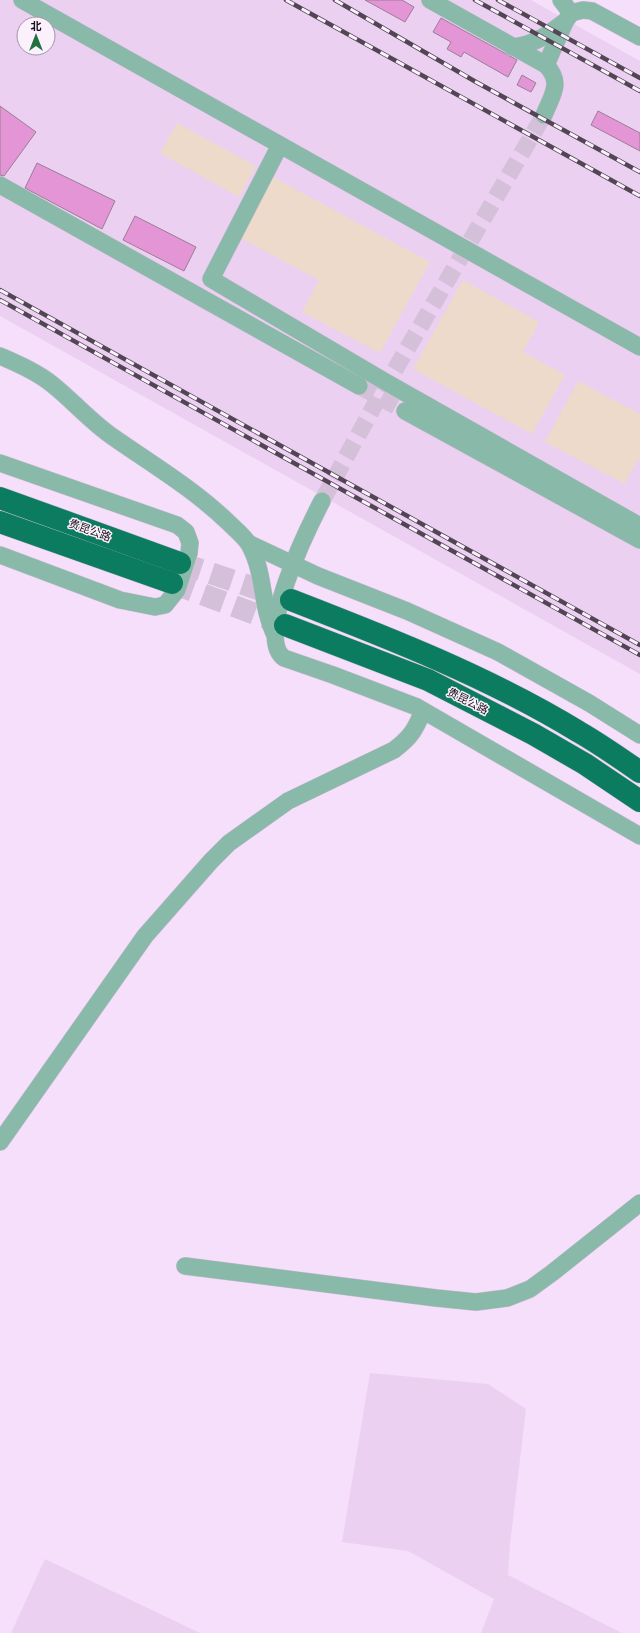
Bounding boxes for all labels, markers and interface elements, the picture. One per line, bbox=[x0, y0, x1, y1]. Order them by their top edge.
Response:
north arrow bbox=[16, 16, 56, 56]
text: 北 bbox=[31, 19, 42, 34]
street label: 贵昆公路 bbox=[67, 516, 113, 545]
street label: 贵昆公路 bbox=[445, 685, 491, 718]

